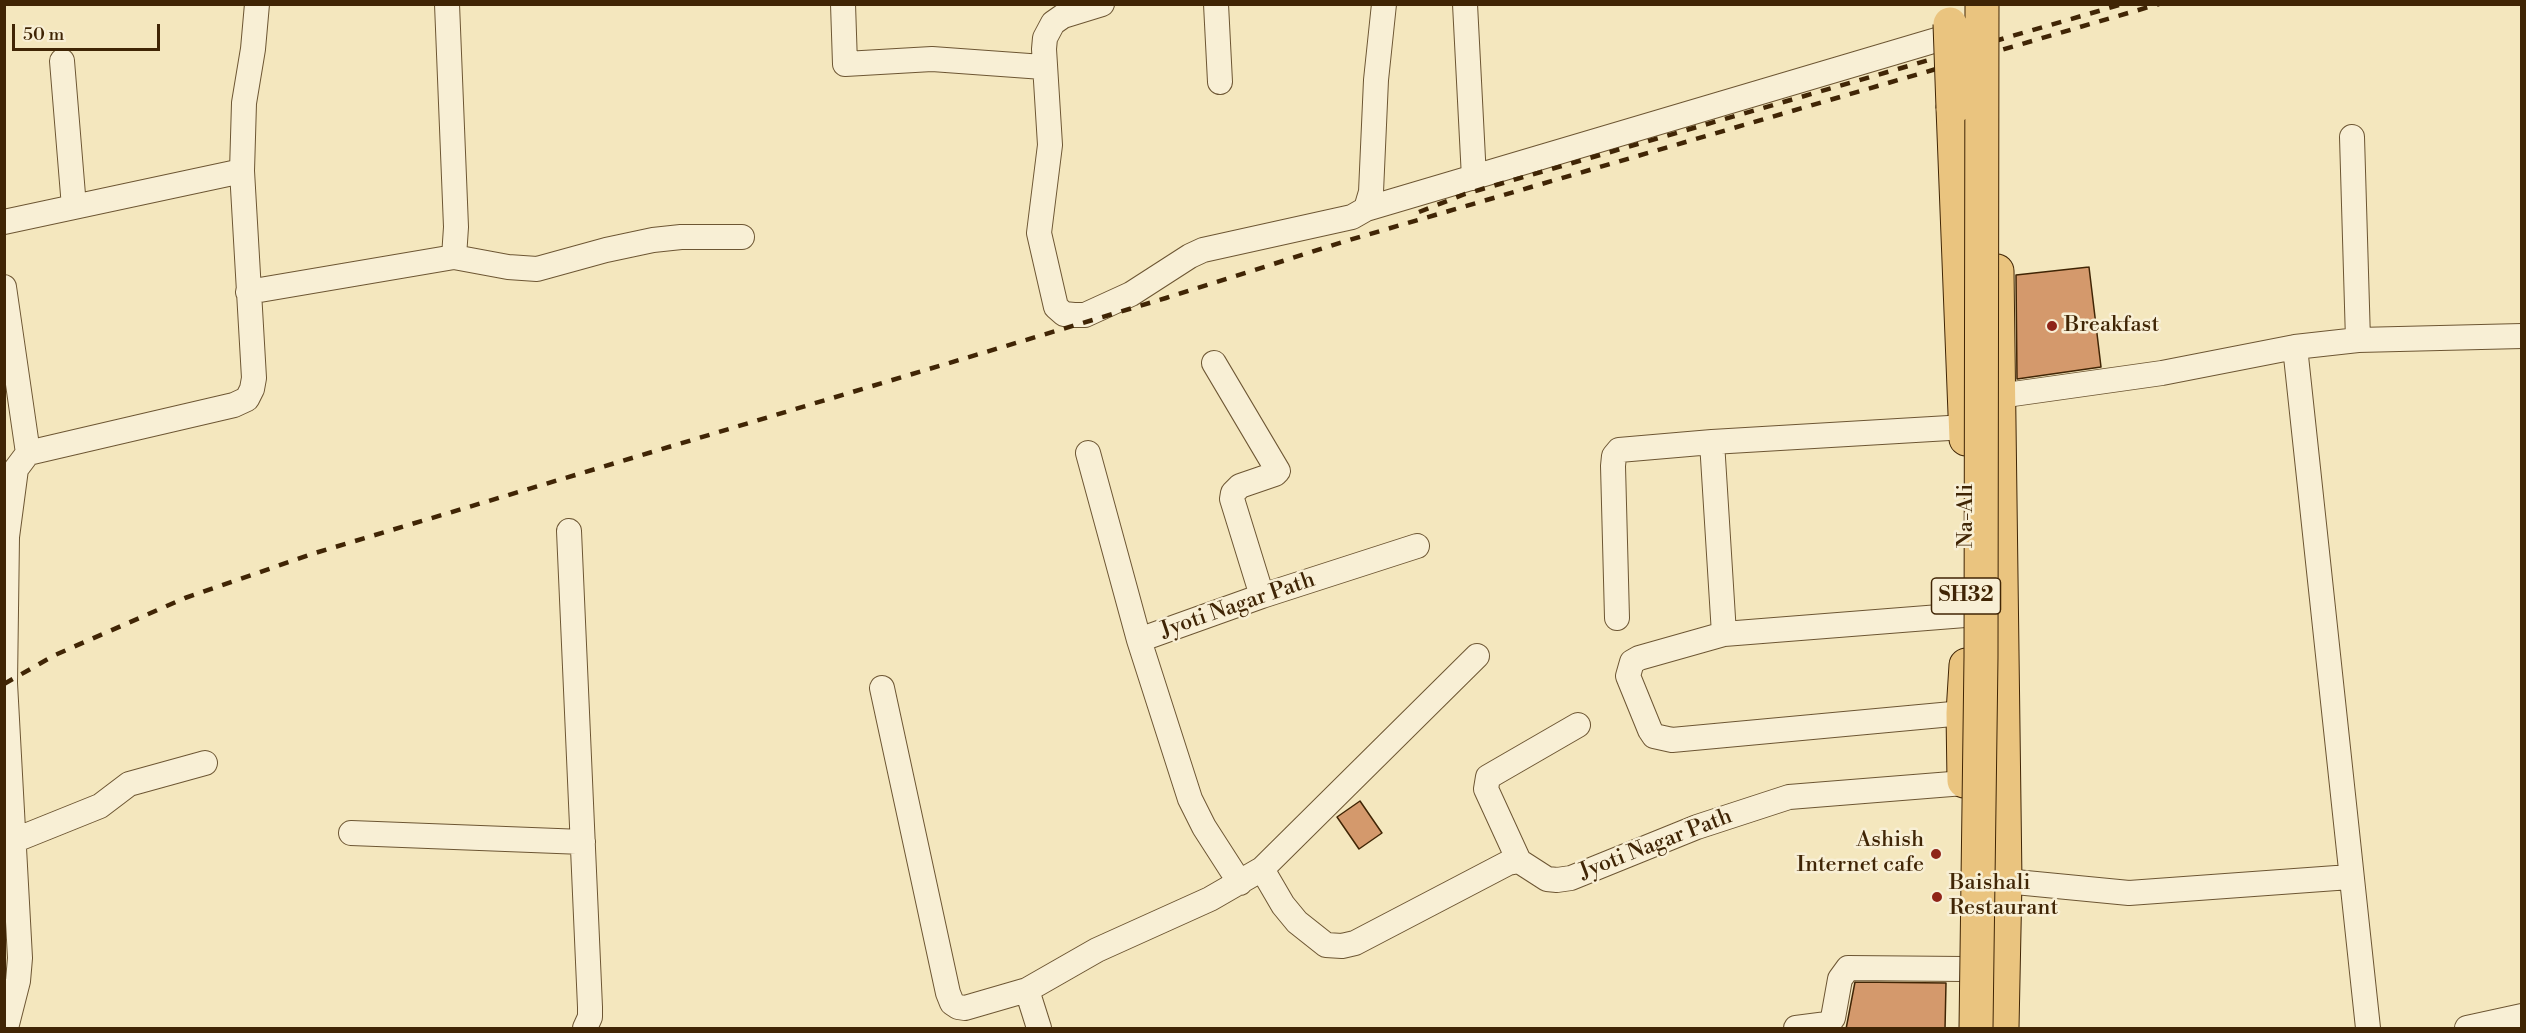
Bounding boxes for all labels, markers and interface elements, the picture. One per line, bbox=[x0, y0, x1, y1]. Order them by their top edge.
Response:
scale bar bbox=[15, 12, 164, 50]
text: 50 m bbox=[23, 23, 64, 46]
place label: Breakfast bbox=[2064, 313, 2159, 339]
marker: Breakfast bbox=[2045, 319, 2059, 333]
street label: Na-Ali bbox=[1954, 484, 1980, 548]
street label: Jyoti Nagar Path bbox=[1157, 567, 1319, 645]
road number: SH32 bbox=[1932, 578, 2000, 614]
street label: Jyoti Nagar Path bbox=[1576, 804, 1736, 886]
place label: Ashish Internet cafe bbox=[1797, 828, 1924, 879]
marker: Ashish Internet cafe bbox=[1929, 847, 1943, 861]
place label: Baishali Restaurant bbox=[1949, 871, 2058, 922]
marker: Baishali Restaurant bbox=[1930, 890, 1944, 904]

